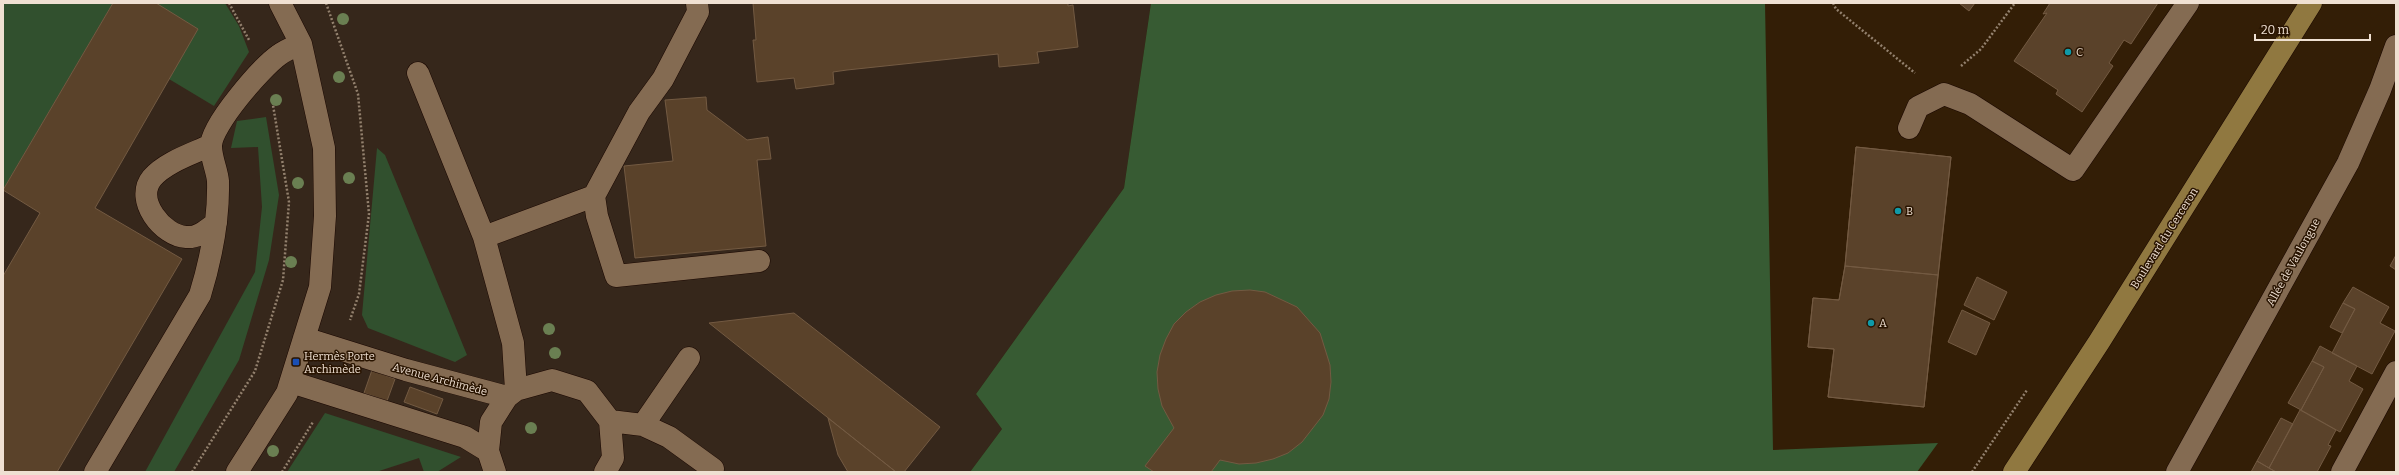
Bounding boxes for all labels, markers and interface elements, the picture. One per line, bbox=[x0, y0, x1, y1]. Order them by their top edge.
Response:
scale bar bbox=[2255, 16, 2370, 42]
text: 20 m bbox=[2261, 23, 2290, 37]
place label: C bbox=[2076, 46, 2083, 59]
marker: C bbox=[2063, 47, 2073, 57]
street label: Boulevard du Cerceron bbox=[2128, 185, 2201, 291]
place label: B bbox=[1906, 205, 1913, 218]
marker: B bbox=[1893, 206, 1903, 216]
street label: Allée de Vaulongue bbox=[2264, 216, 2323, 308]
place label: A bbox=[1879, 317, 1887, 330]
marker: A bbox=[1866, 318, 1876, 328]
place label: Hermès Porte Archimède bbox=[304, 350, 375, 376]
marker: Hermès Porte Archimède bbox=[291, 357, 301, 367]
street label: Avenue Archimède bbox=[391, 361, 489, 398]

